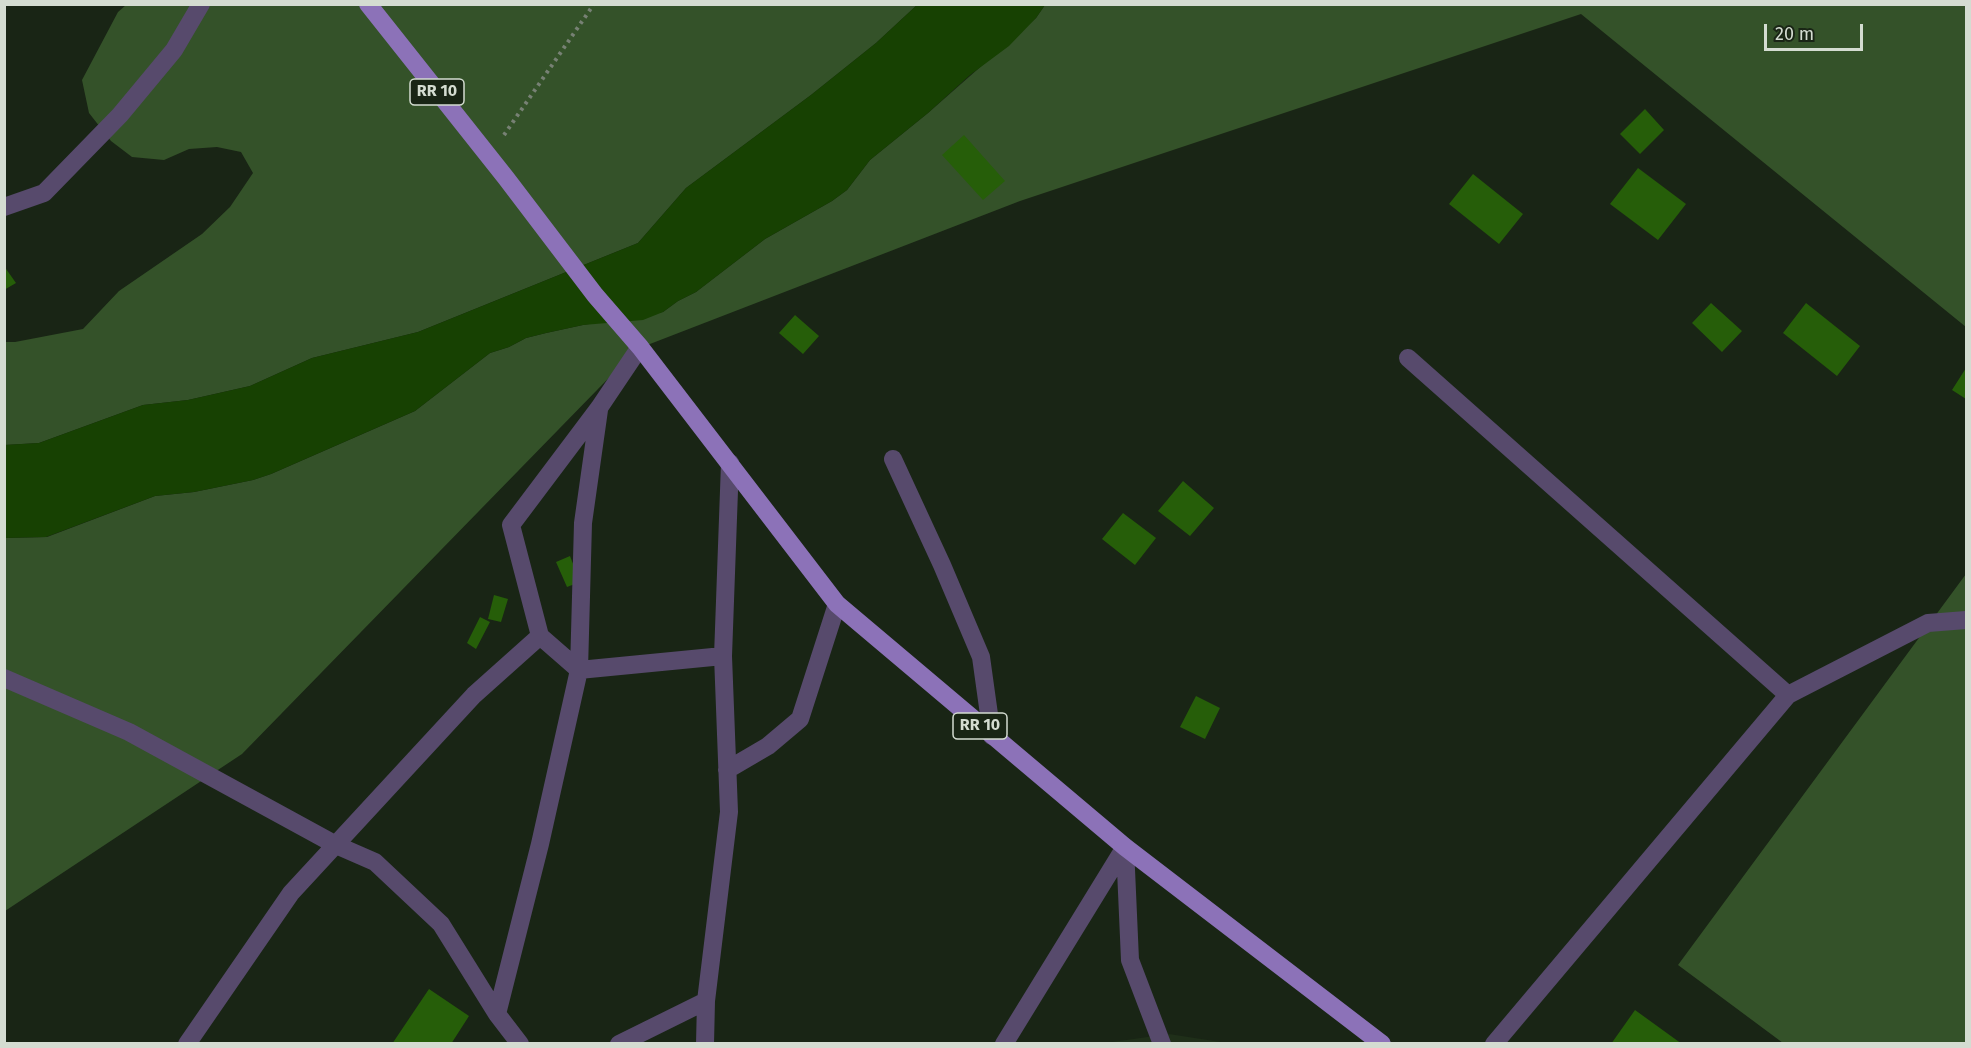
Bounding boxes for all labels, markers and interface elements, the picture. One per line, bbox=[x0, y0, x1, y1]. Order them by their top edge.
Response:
scale bar bbox=[1767, 12, 1866, 50]
text: 20 m bbox=[1775, 23, 1814, 45]
road number: RR 10 bbox=[410, 79, 464, 105]
road number: RR 10 bbox=[953, 713, 1007, 739]

